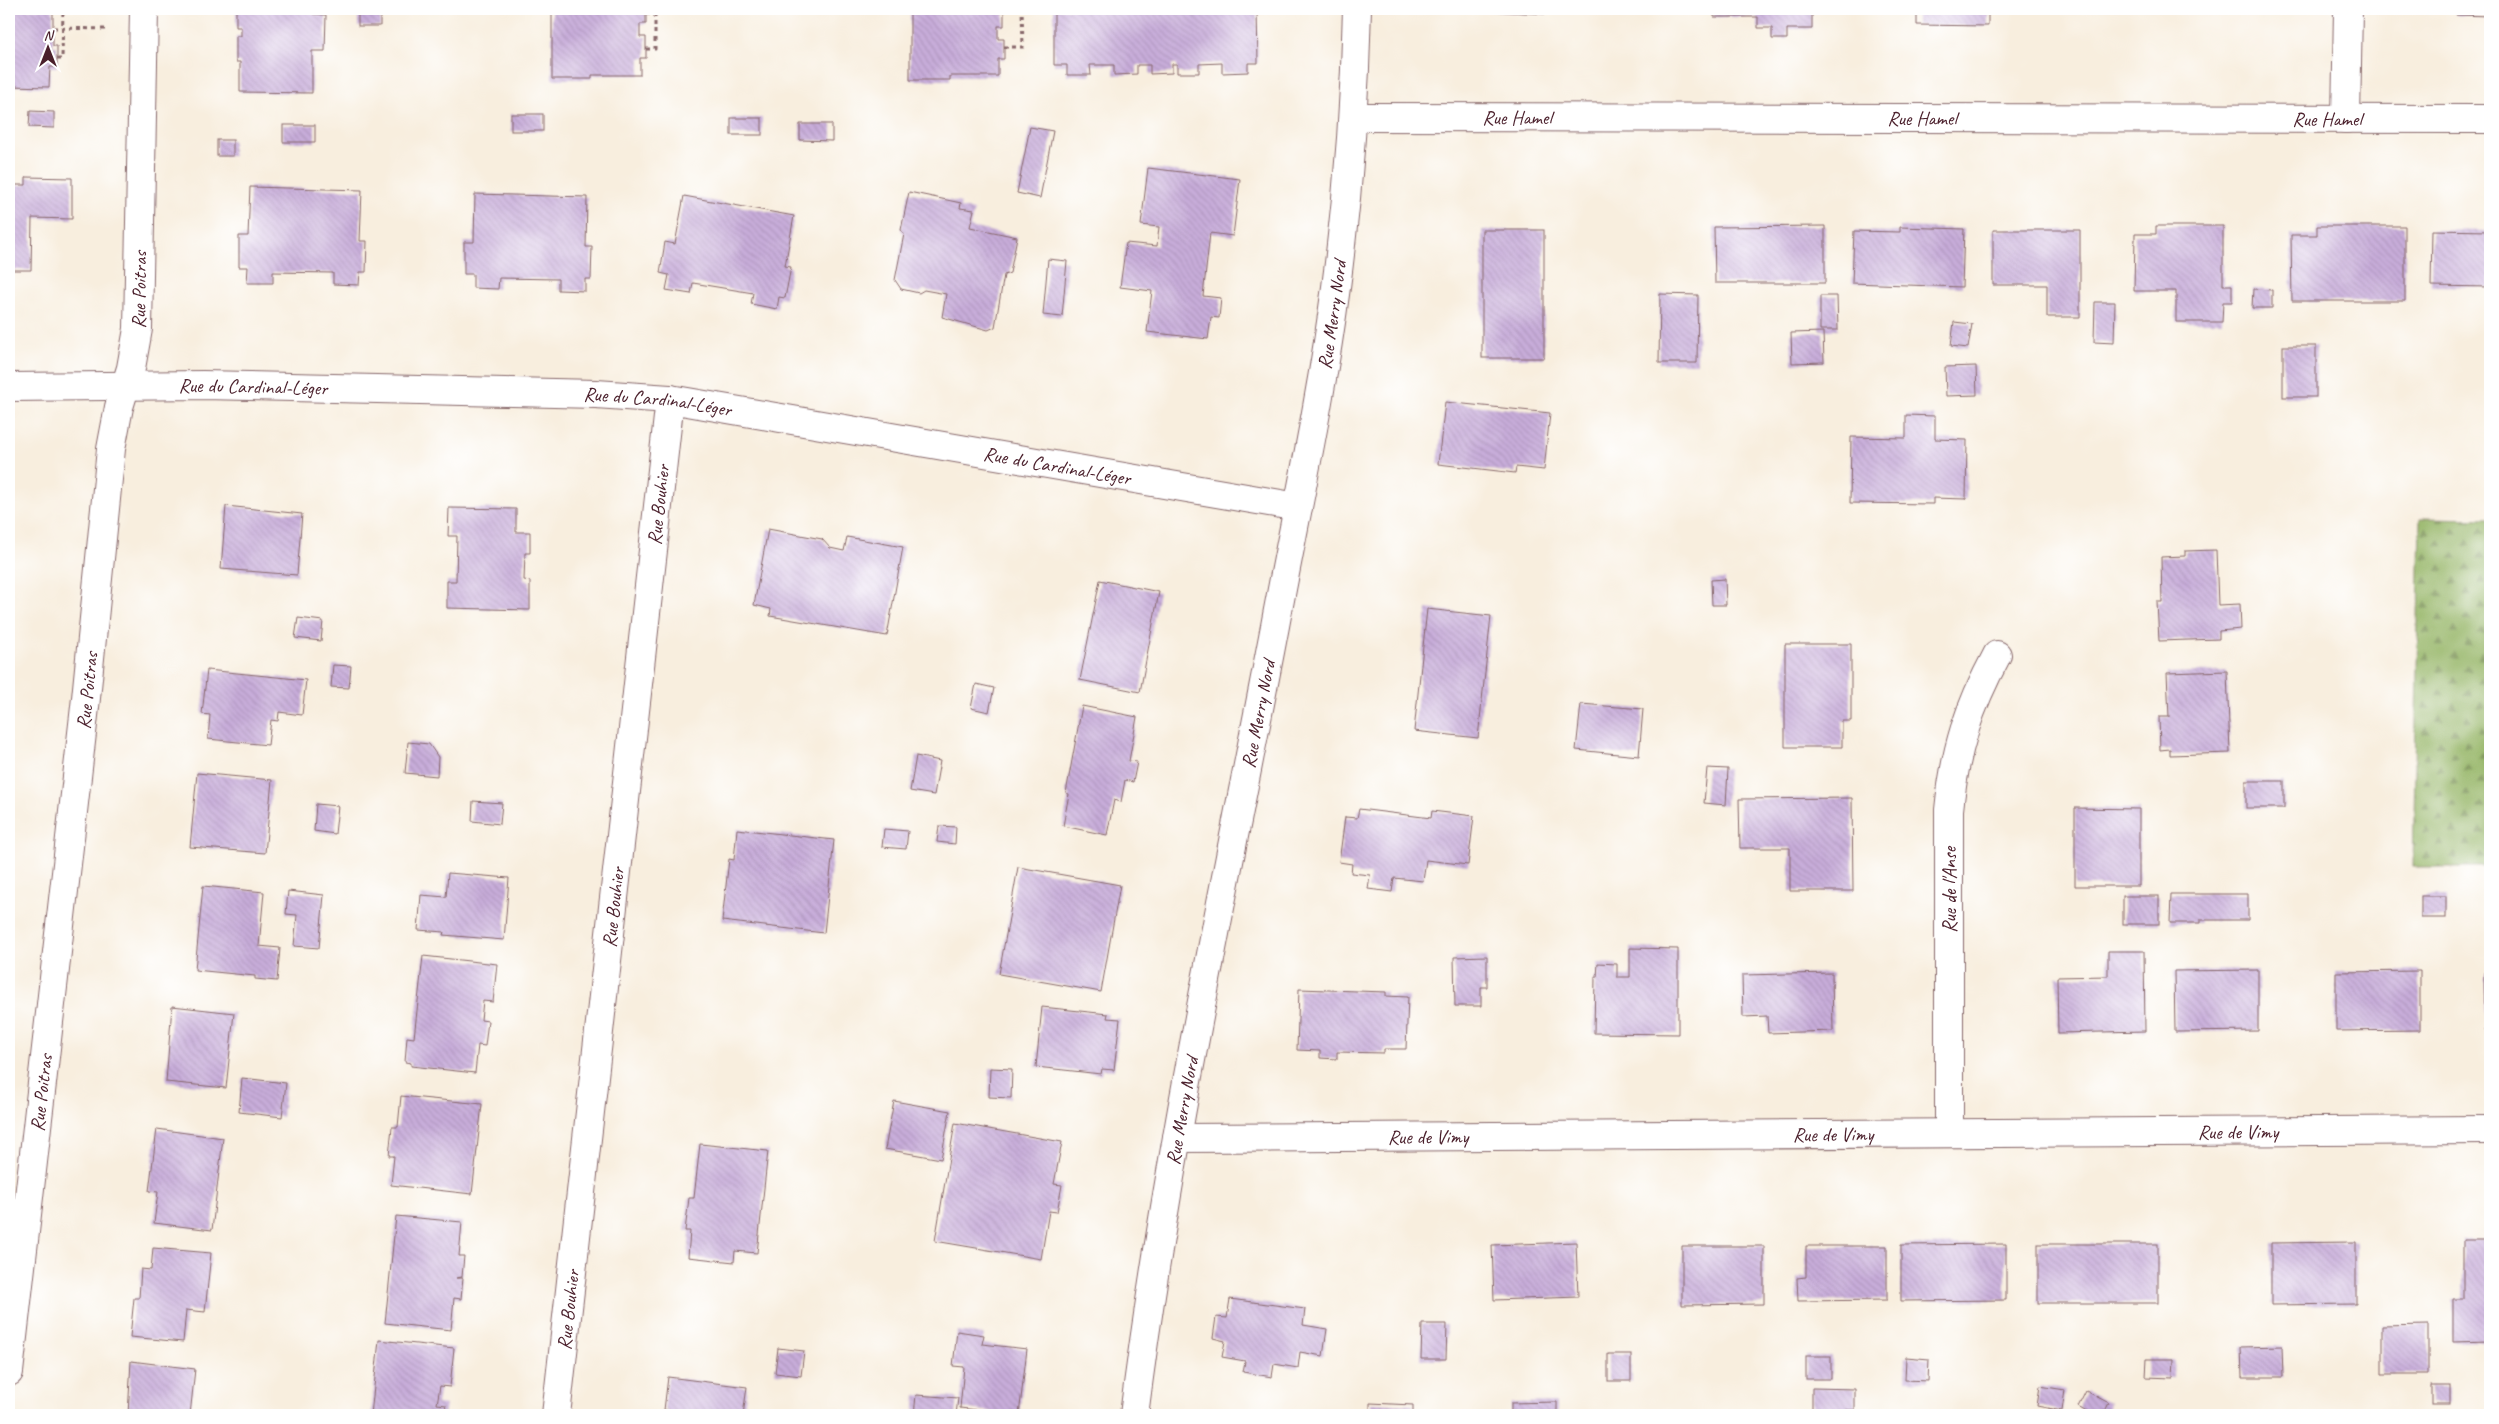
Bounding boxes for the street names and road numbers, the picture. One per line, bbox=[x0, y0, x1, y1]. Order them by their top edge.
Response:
street label: Rue Hamel bbox=[1482, 105, 1555, 130]
street label: Rue Hamel bbox=[1887, 105, 1960, 131]
street label: Rue Hamel bbox=[2292, 106, 2365, 131]
street label: Rue Poitras bbox=[126, 249, 152, 329]
street label: Rue Merry Nord bbox=[1311, 256, 1352, 371]
street label: Rue du Cardinal-Léger bbox=[178, 372, 330, 400]
street label: Rue du Cardinal-Léger bbox=[583, 381, 735, 422]
street label: Rue du Cardinal-Léger bbox=[981, 441, 1134, 491]
street label: Rue Bouhier bbox=[641, 462, 675, 546]
street label: Rue Poitras bbox=[70, 648, 103, 730]
street label: Rue Merry Nord bbox=[1235, 655, 1281, 770]
street label: Rue de l'Anse bbox=[1937, 846, 1962, 933]
street label: Rue Bouhier bbox=[596, 864, 630, 949]
street label: Rue Poitras bbox=[24, 1051, 58, 1133]
street label: Rue Merry Nord bbox=[1160, 1052, 1204, 1167]
street label: Rue de Vimy bbox=[2198, 1119, 2281, 1144]
street label: Rue de Vimy bbox=[1793, 1121, 1876, 1147]
street label: Rue de Vimy bbox=[1388, 1124, 1471, 1149]
street label: Rue Bouhier bbox=[551, 1267, 585, 1351]

